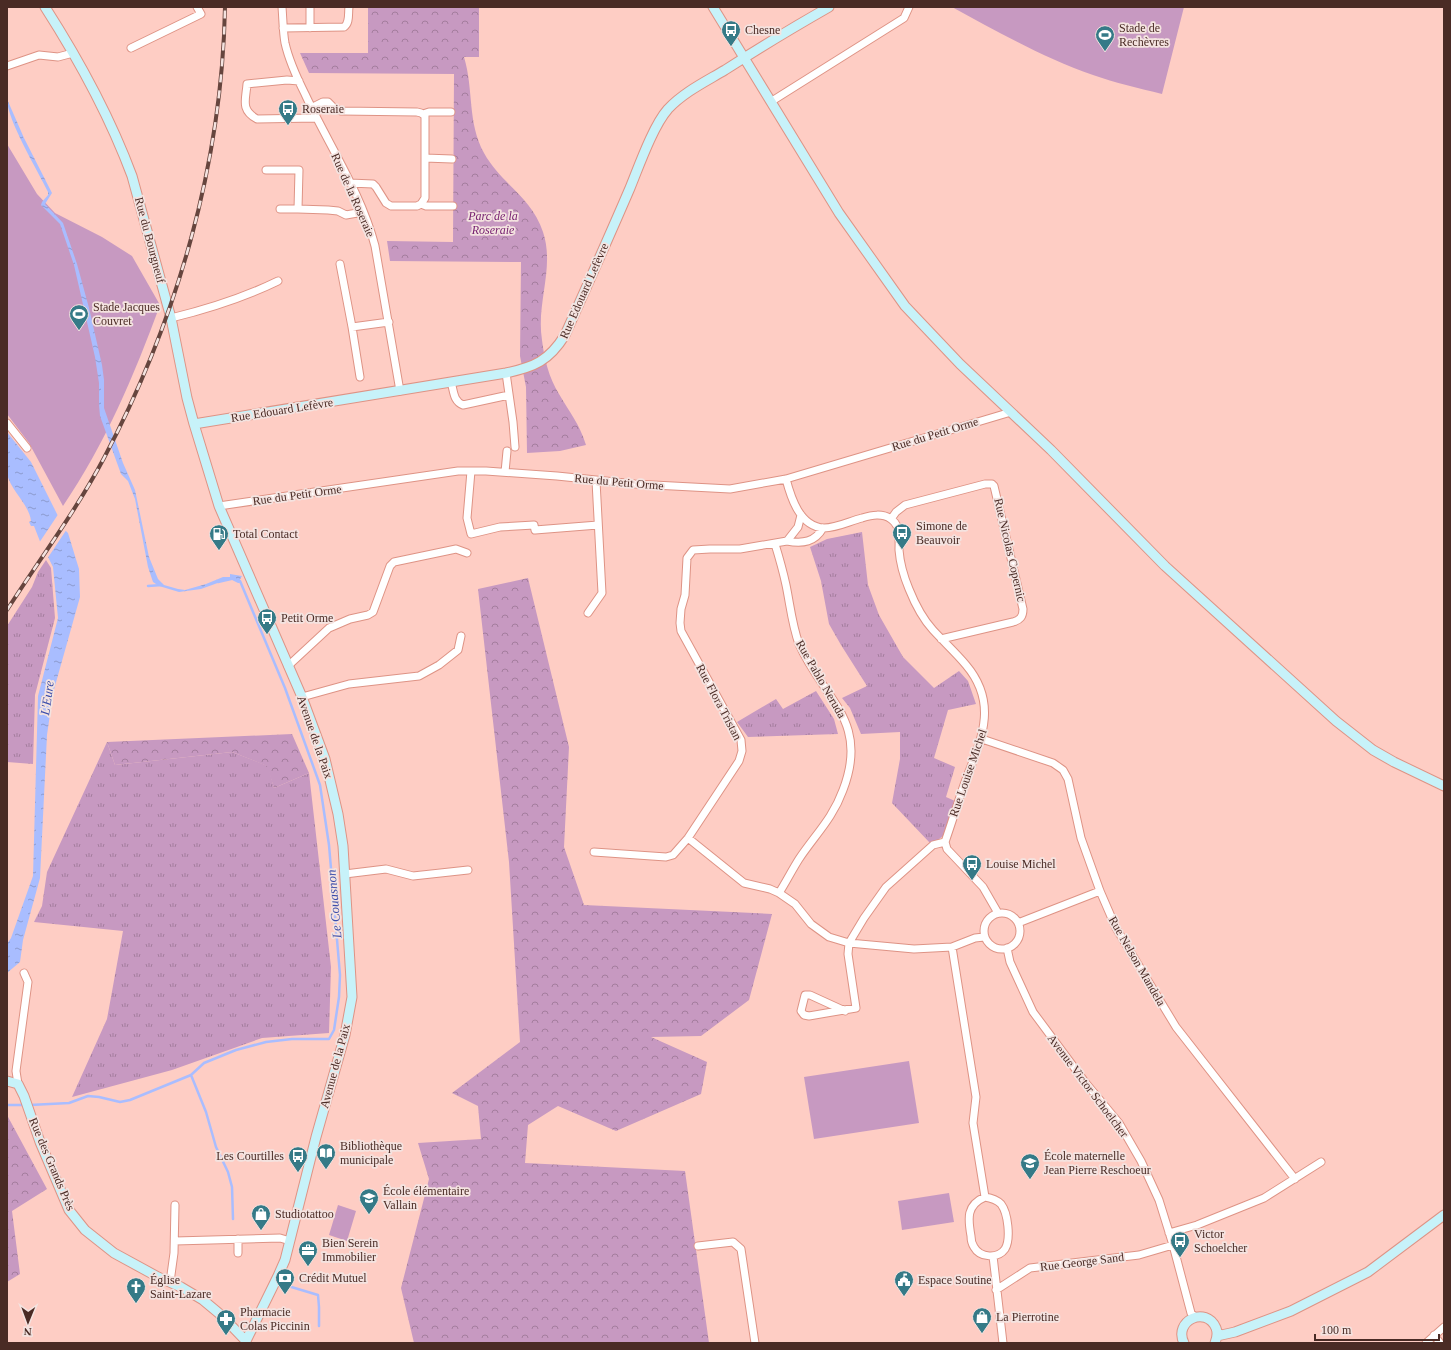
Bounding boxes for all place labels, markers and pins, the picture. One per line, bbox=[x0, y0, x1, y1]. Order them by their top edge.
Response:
bus stop icon: Chesne bbox=[720, 19, 742, 47]
place label: Stade de Rechèvres bbox=[1119, 21, 1169, 49]
place label: Chesne bbox=[745, 23, 780, 37]
sports icon: Stade de Rechèvres bbox=[1094, 24, 1116, 52]
bus stop icon: Roseraie bbox=[277, 98, 299, 126]
place label: Roseraie bbox=[302, 102, 344, 116]
place label: Stade Jacques Couvret bbox=[93, 300, 160, 328]
sports icon: Stade Jacques Couvret bbox=[68, 303, 90, 331]
place label: Simone de Beauvoir bbox=[916, 519, 967, 547]
bus stop icon: Simone de Beauvoir bbox=[891, 522, 913, 550]
fuel station icon: Total Contact bbox=[208, 523, 230, 551]
place label: Total Contact bbox=[233, 527, 298, 541]
bus stop icon: Petit Orme bbox=[256, 607, 278, 635]
place label: Petit Orme bbox=[281, 611, 333, 625]
bus stop icon: Louise Michel bbox=[961, 853, 983, 881]
place label: Louise Michel bbox=[986, 857, 1056, 871]
place label: Bibliothèque municipale bbox=[340, 1139, 402, 1167]
library icon: Bibliothèque municipale bbox=[315, 1142, 337, 1170]
bus stop icon: Les Courtilles bbox=[287, 1145, 309, 1173]
place label: Les Courtilles bbox=[216, 1149, 284, 1163]
place label: École maternelle Jean Pierre Reschoeur bbox=[1044, 1149, 1151, 1177]
school or university icon: École maternelle Jean Pierre Reschoeur bbox=[1019, 1152, 1041, 1180]
place label: École élémentaire Vallain bbox=[383, 1184, 469, 1212]
school or university icon: École élémentaire Vallain bbox=[358, 1187, 380, 1215]
shop icon: Studiotattoo bbox=[250, 1203, 272, 1231]
place label: Studiotattoo bbox=[275, 1207, 334, 1221]
place label: Victor Schoelcher bbox=[1194, 1227, 1247, 1255]
bus stop icon: Victor Schoelcher bbox=[1169, 1230, 1191, 1258]
place label: Bien Serein Immobilier bbox=[322, 1236, 378, 1264]
office icon: Bien Serein Immobilier bbox=[297, 1239, 319, 1267]
bank icon: Crédit Mutuel bbox=[274, 1267, 296, 1295]
public building icon: Espace Soutine bbox=[893, 1269, 915, 1297]
place label: Crédit Mutuel bbox=[299, 1271, 367, 1285]
place label: Église Saint-Lazare bbox=[150, 1273, 211, 1301]
place label: Espace Soutine bbox=[918, 1273, 992, 1287]
church icon: Église Saint-Lazare bbox=[125, 1276, 147, 1304]
place label: Pharmacie Colas Piccinin bbox=[240, 1305, 310, 1333]
shop icon: La Pierrotine bbox=[971, 1306, 993, 1334]
pharmacy icon: Pharmacie Colas Piccinin bbox=[215, 1308, 237, 1336]
place label: La Pierrotine bbox=[996, 1310, 1059, 1324]

